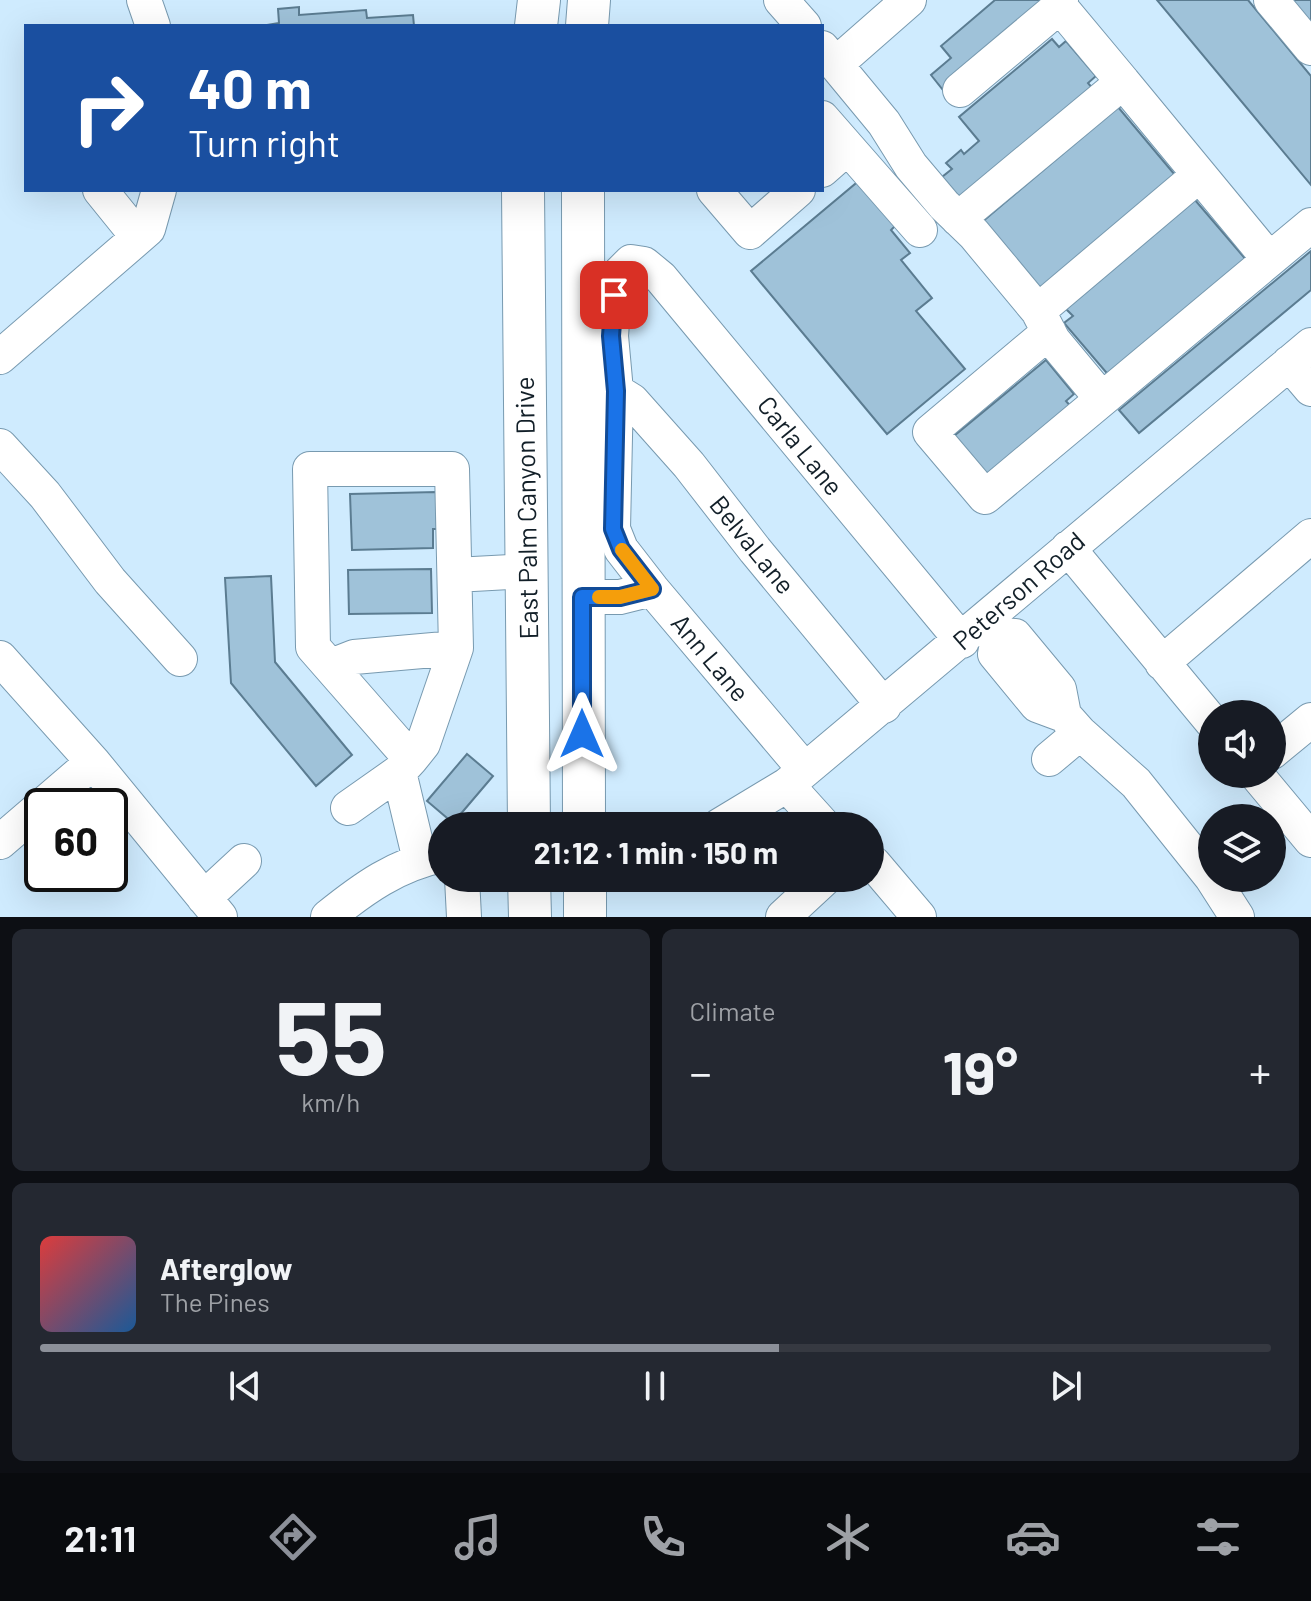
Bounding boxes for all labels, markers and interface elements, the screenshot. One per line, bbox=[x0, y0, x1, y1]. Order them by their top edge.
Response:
text: 40 m bbox=[188, 53, 312, 120]
icon: right bbox=[56, 56, 160, 160]
text: Turn right bbox=[188, 121, 340, 164]
pin bbox=[580, 261, 648, 329]
icon: arrive bbox=[592, 273, 636, 317]
street label: East Palm Canyon Drive bbox=[508, 376, 543, 640]
street label: Carla Lane bbox=[752, 389, 851, 501]
street label: BelvaLane bbox=[704, 489, 802, 599]
street label: Peterson Road bbox=[946, 524, 1090, 655]
street label: Ann Lane bbox=[666, 607, 757, 707]
position arrow bbox=[540, 692, 624, 776]
map controls bbox=[1198, 700, 1286, 892]
button: sound bbox=[1198, 700, 1286, 788]
speed limit sign: 60 bbox=[24, 788, 128, 892]
button: layers bbox=[1198, 804, 1286, 892]
text: 21:12 · 1 min · 150 m bbox=[534, 834, 778, 870]
text: 55 bbox=[275, 971, 387, 1096]
text: Climate bbox=[690, 995, 776, 1026]
text: 19° bbox=[942, 1035, 1018, 1107]
text: − bbox=[690, 1045, 712, 1098]
text: + bbox=[1249, 1045, 1271, 1098]
text: km/h bbox=[301, 1086, 360, 1117]
text: Afterglow bbox=[160, 1250, 293, 1286]
text: The Pines bbox=[160, 1286, 270, 1317]
icon: previous bbox=[223, 1364, 267, 1408]
icon: pause bbox=[633, 1364, 677, 1408]
icon: next bbox=[1044, 1364, 1088, 1408]
icon: directions bbox=[265, 1509, 321, 1565]
icon: music bbox=[450, 1509, 506, 1565]
icon: phone bbox=[635, 1509, 691, 1565]
icon: climate bbox=[820, 1509, 876, 1565]
icon: car bbox=[1005, 1509, 1061, 1565]
icon: filters bbox=[1190, 1509, 1246, 1565]
text: 21:11 bbox=[65, 1516, 136, 1559]

